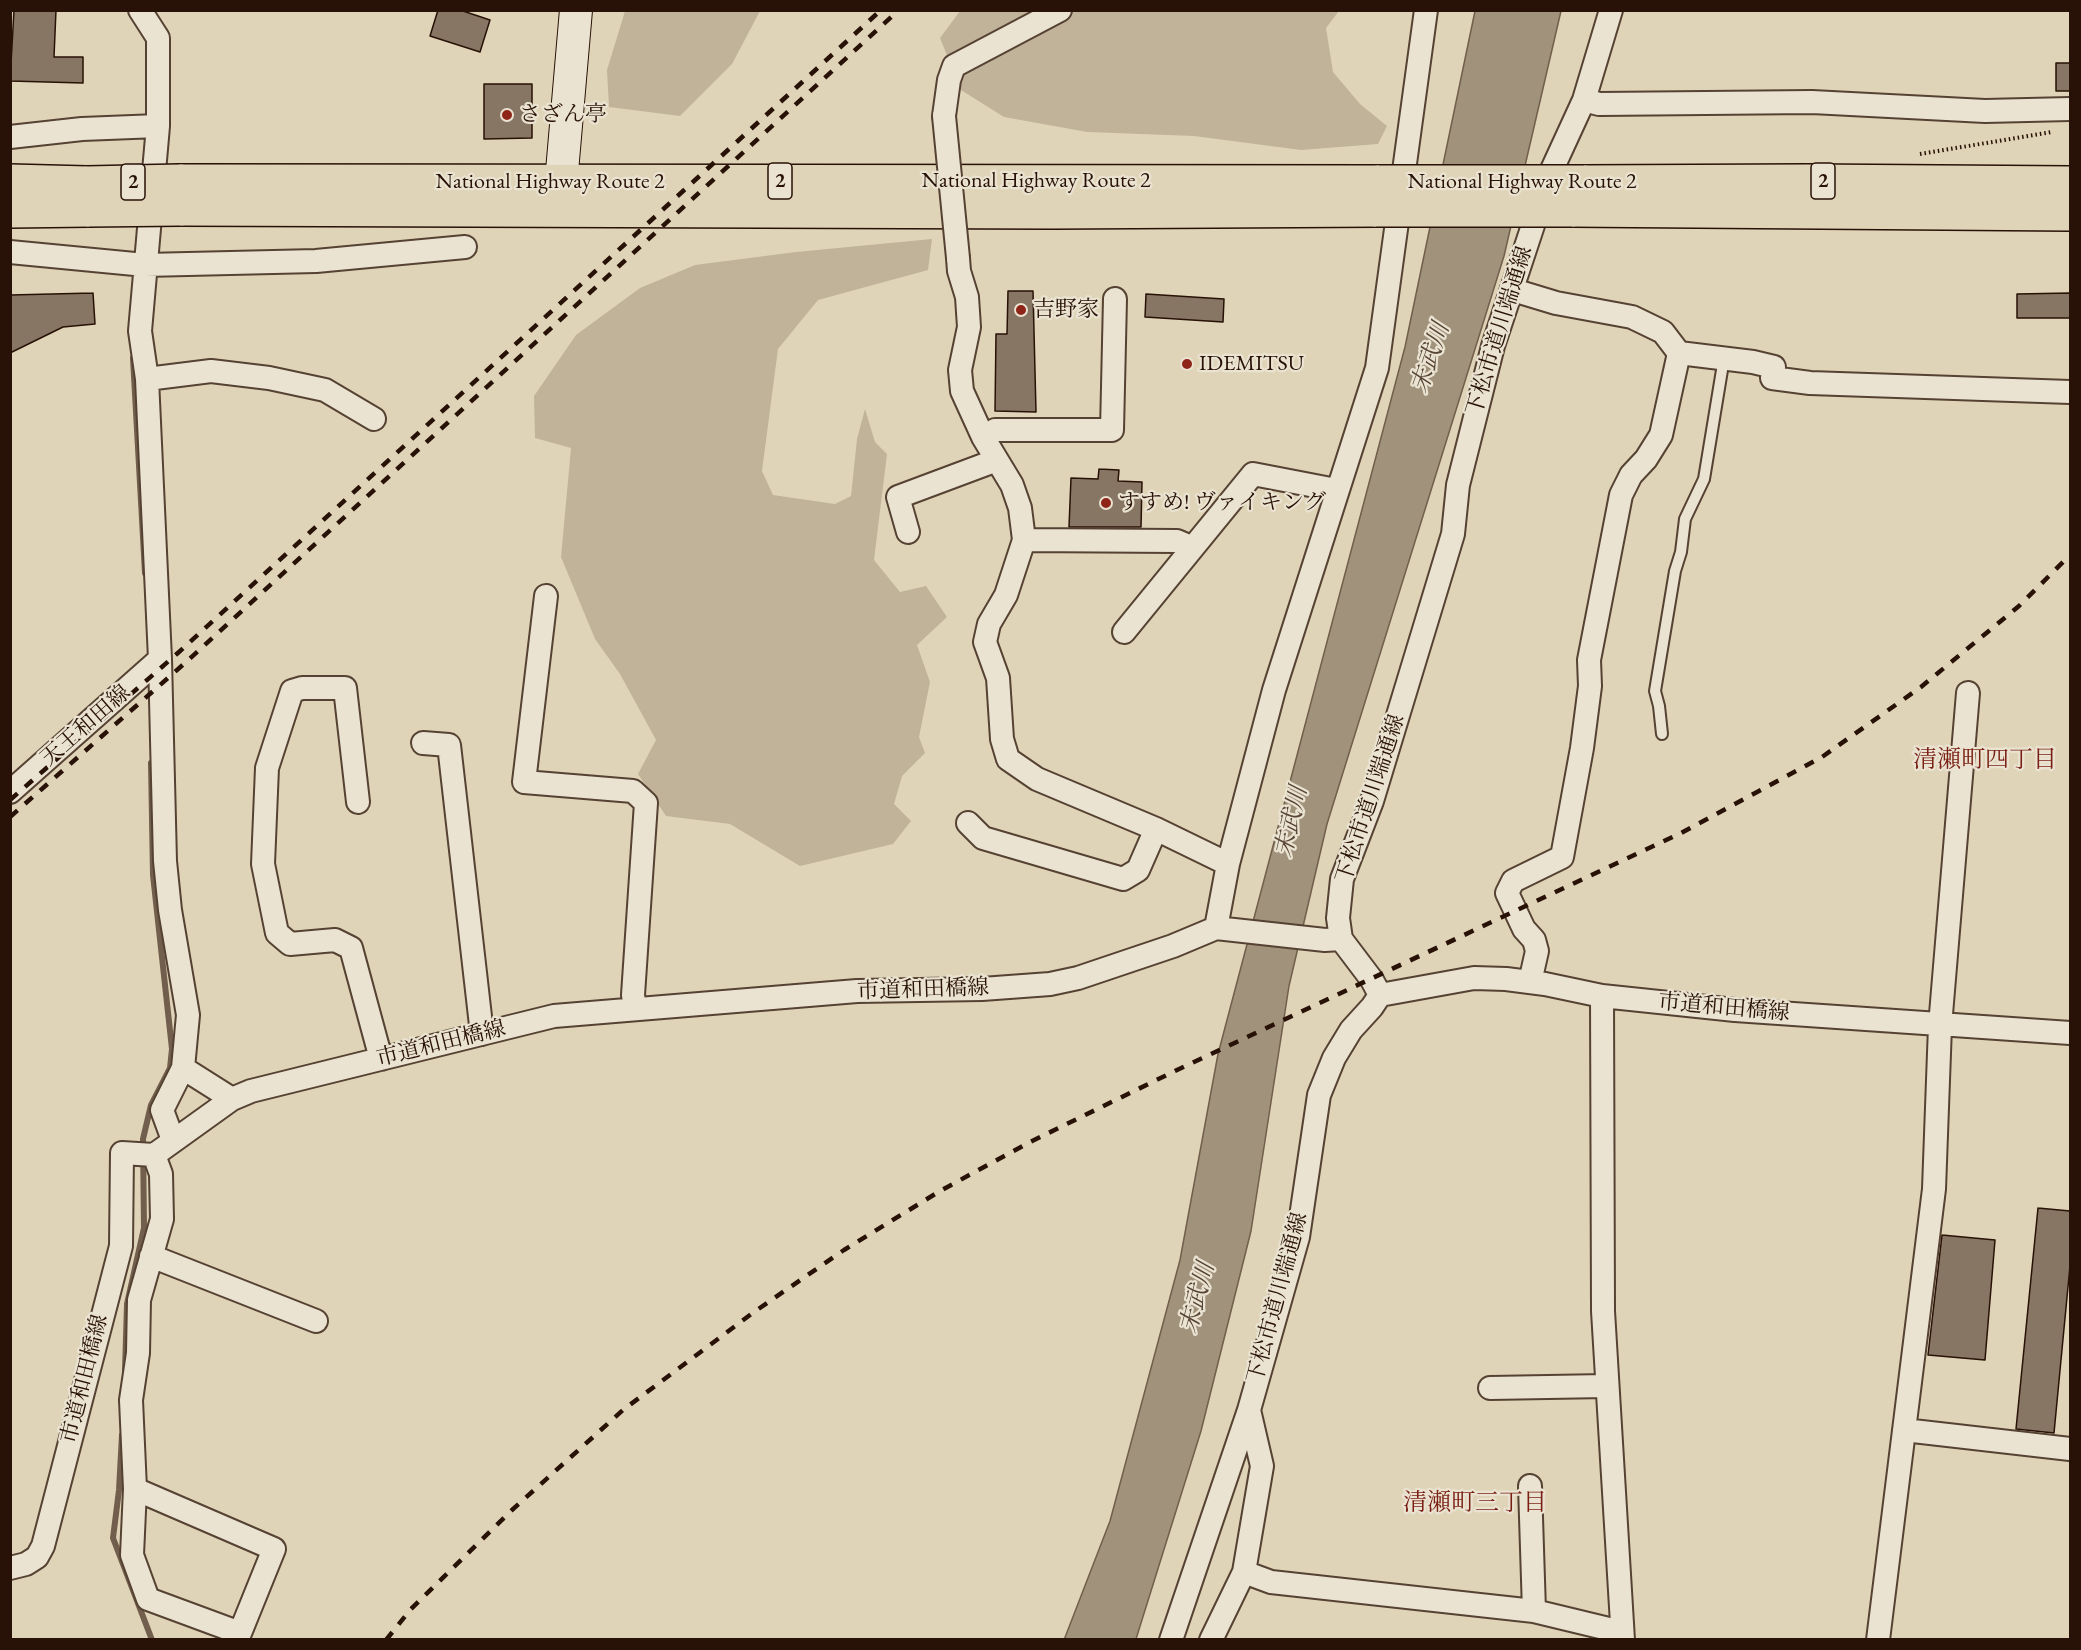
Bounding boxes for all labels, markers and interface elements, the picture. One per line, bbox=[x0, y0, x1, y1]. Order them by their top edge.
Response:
place label: さざん亭 bbox=[519, 102, 607, 128]
marker: さざん亭 bbox=[500, 108, 514, 122]
road number: 2 bbox=[768, 163, 792, 199]
road number: 2 bbox=[1811, 163, 1835, 199]
road number: 2 bbox=[121, 164, 145, 200]
street label: National Highway Route 2 bbox=[922, 168, 1150, 194]
street label: National Highway Route 2 bbox=[436, 169, 664, 195]
street label: National Highway Route 2 bbox=[1408, 169, 1636, 195]
street label: 下松市道川端通線 bbox=[1462, 243, 1538, 419]
place label: 吉野家 bbox=[1033, 297, 1099, 323]
marker: 吉野家 bbox=[1014, 303, 1028, 317]
water label: 末武川 bbox=[1406, 319, 1456, 397]
place label: IDEMITSU bbox=[1199, 351, 1304, 377]
marker: IDEMITSU bbox=[1180, 357, 1194, 371]
place label: すすめ! ヴァイキング bbox=[1118, 490, 1326, 516]
marker: すすめ! ヴァイキング bbox=[1099, 496, 1113, 510]
street label: 天王和田線 bbox=[36, 680, 136, 772]
street label: 下松市道川端通線 bbox=[1331, 711, 1411, 887]
district label: 清瀬町四丁目 bbox=[1913, 746, 2057, 774]
water label: 末武川 bbox=[1270, 784, 1314, 860]
street label: 市道和田橋線 bbox=[857, 975, 989, 1005]
street label: 市道和田橋線 bbox=[1657, 989, 1791, 1027]
street label: 市道和田橋線 bbox=[374, 1015, 508, 1073]
street label: 下松市道川端通線 bbox=[1242, 1210, 1314, 1386]
water label: 末武川 bbox=[1175, 1259, 1221, 1337]
street label: 市道和田橋線 bbox=[56, 1312, 114, 1446]
district label: 清瀬町三丁目 bbox=[1403, 1489, 1547, 1517]

